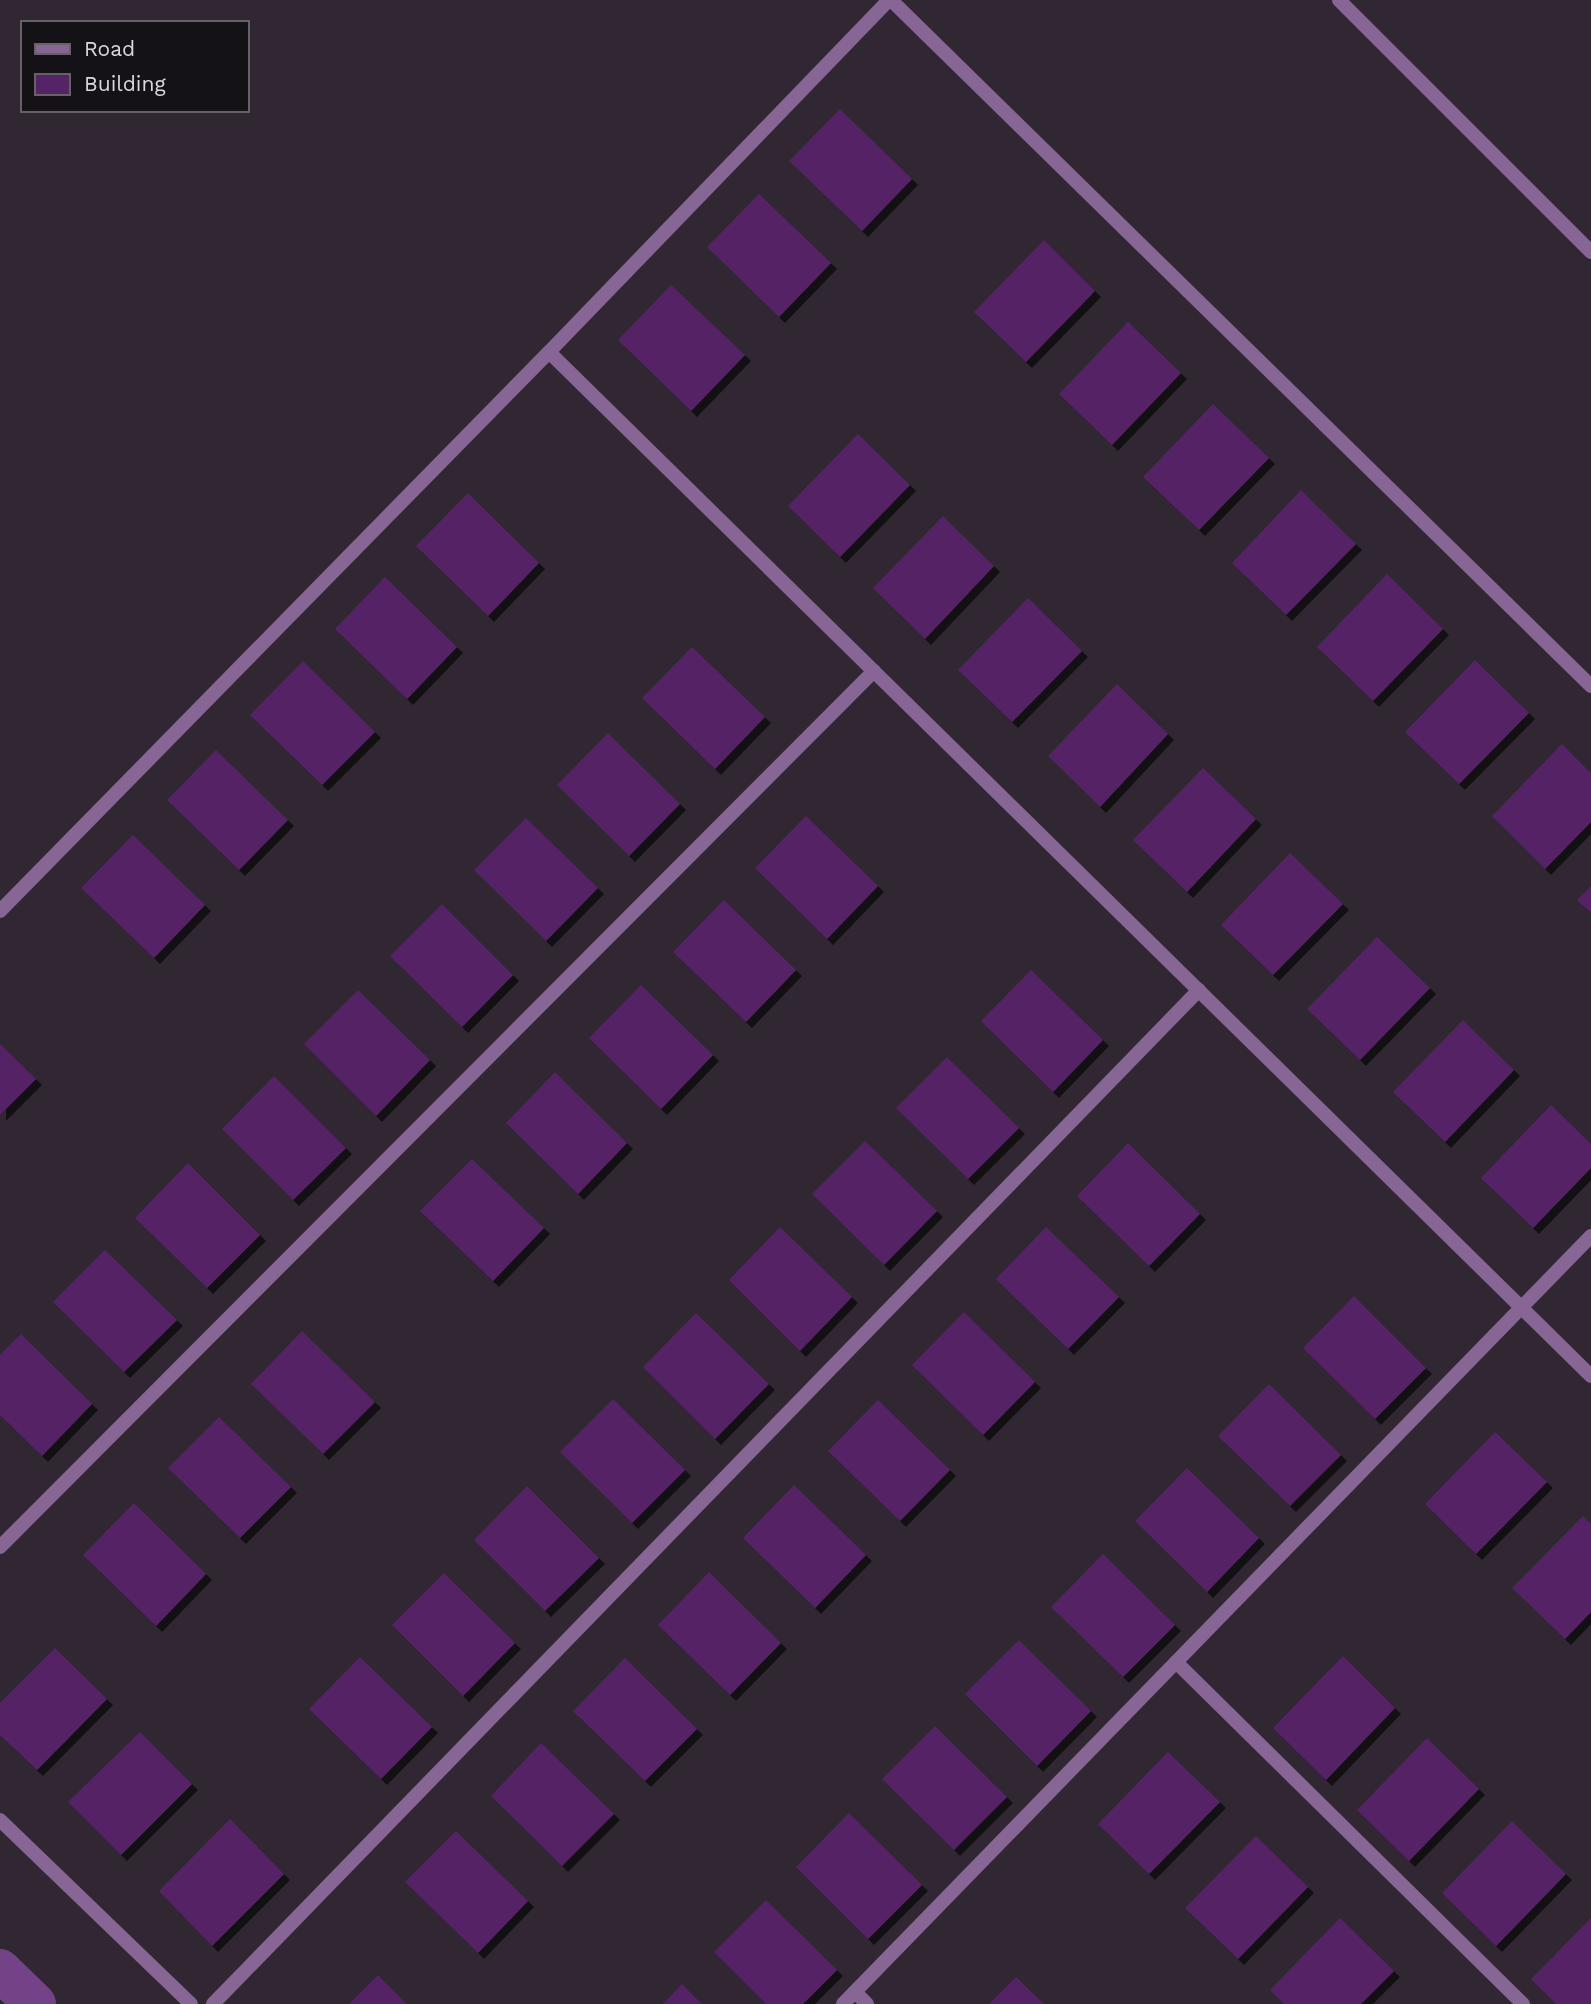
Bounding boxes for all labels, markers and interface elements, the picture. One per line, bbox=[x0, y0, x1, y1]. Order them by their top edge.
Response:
legend bbox=[21, 21, 248, 112]
text: Road bbox=[84, 36, 135, 61]
text: Building bbox=[84, 71, 166, 96]

